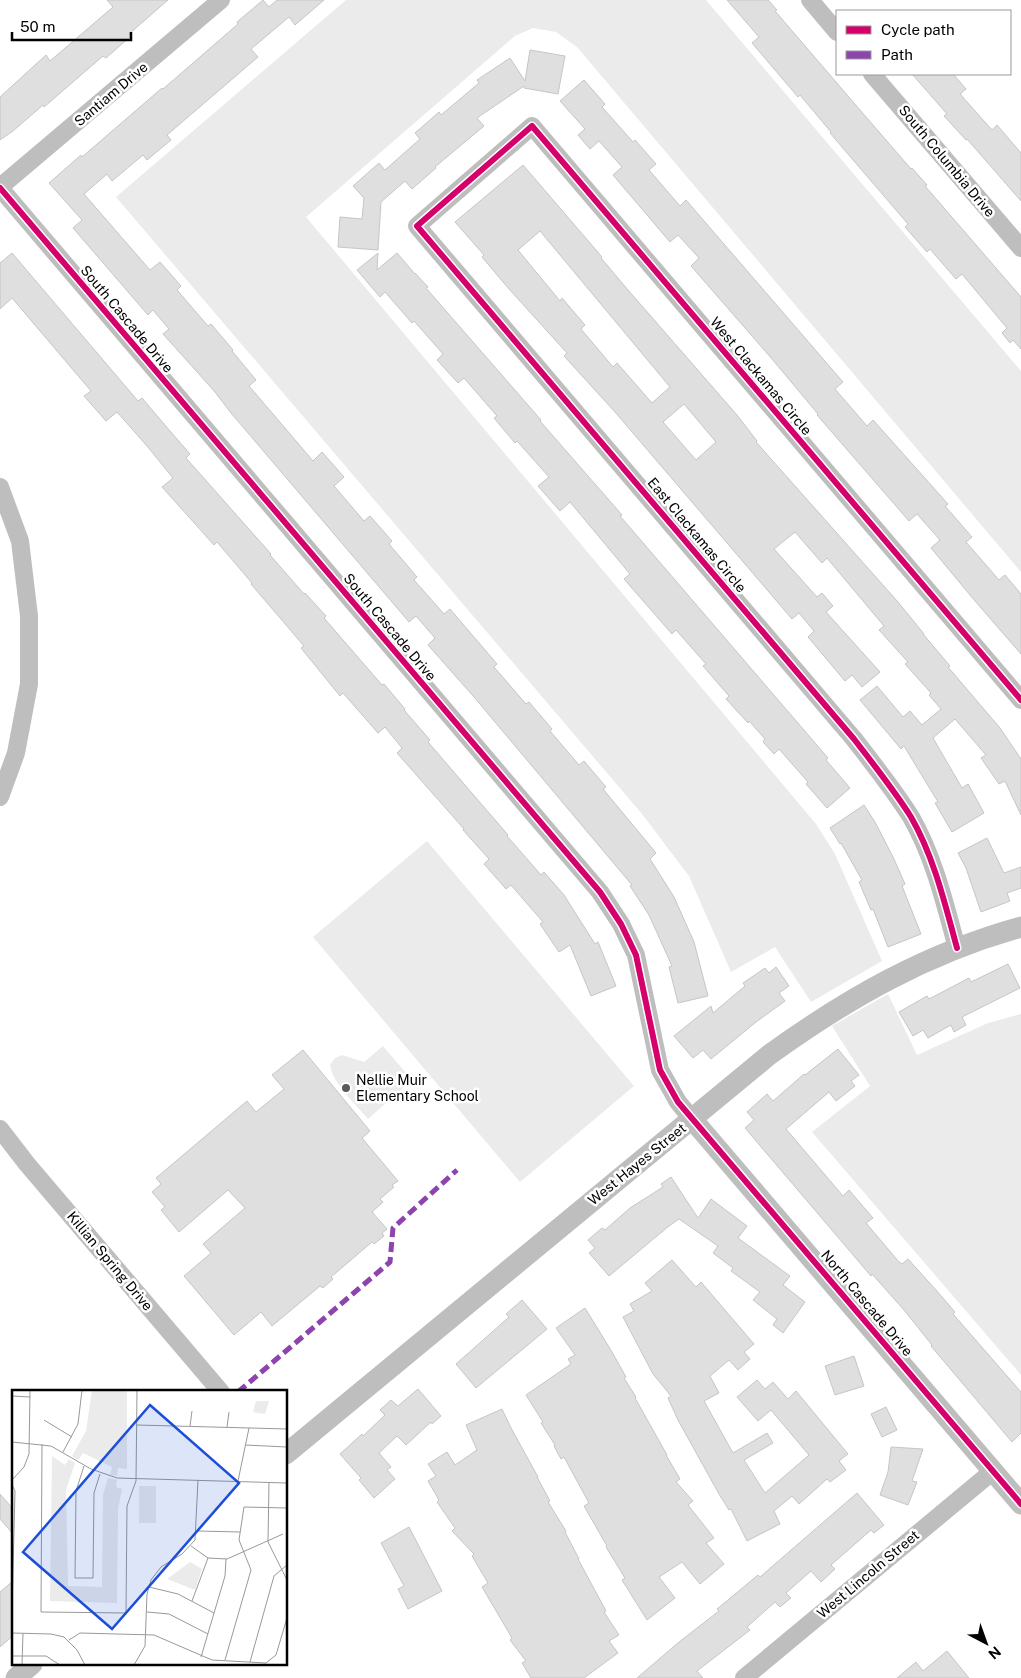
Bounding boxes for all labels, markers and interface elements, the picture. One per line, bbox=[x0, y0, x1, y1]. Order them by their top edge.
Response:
scale bar bbox=[12, 10, 131, 42]
legend bbox=[836, 10, 1011, 75]
text: 50 m bbox=[20, 18, 55, 35]
text: Cycle path bbox=[881, 21, 955, 38]
text: Path bbox=[881, 46, 913, 63]
street label: Santiam Drive bbox=[71, 59, 151, 129]
street label: South Columbia Drive bbox=[896, 102, 998, 220]
street label: South Cascade Drive bbox=[77, 262, 177, 376]
street label: West Clackamas Circle bbox=[707, 314, 815, 438]
street label: East Clackamas Circle bbox=[644, 474, 750, 596]
street label: South Cascade Drive bbox=[340, 570, 440, 684]
place label: Nellie Muir Elementary School bbox=[356, 1072, 479, 1104]
marker: Nellie Muir Elementary School bbox=[340, 1082, 352, 1094]
street label: West Hayes Street bbox=[585, 1120, 689, 1208]
street label: Killian Spring Drive bbox=[64, 1208, 156, 1314]
street label: North Cascade Drive bbox=[818, 1247, 916, 1359]
inset map bbox=[12, 1390, 288, 1666]
street label: West Lincoln Street bbox=[814, 1527, 922, 1621]
north arrow bbox=[961, 1618, 1011, 1668]
text: N bbox=[985, 1643, 1004, 1662]

